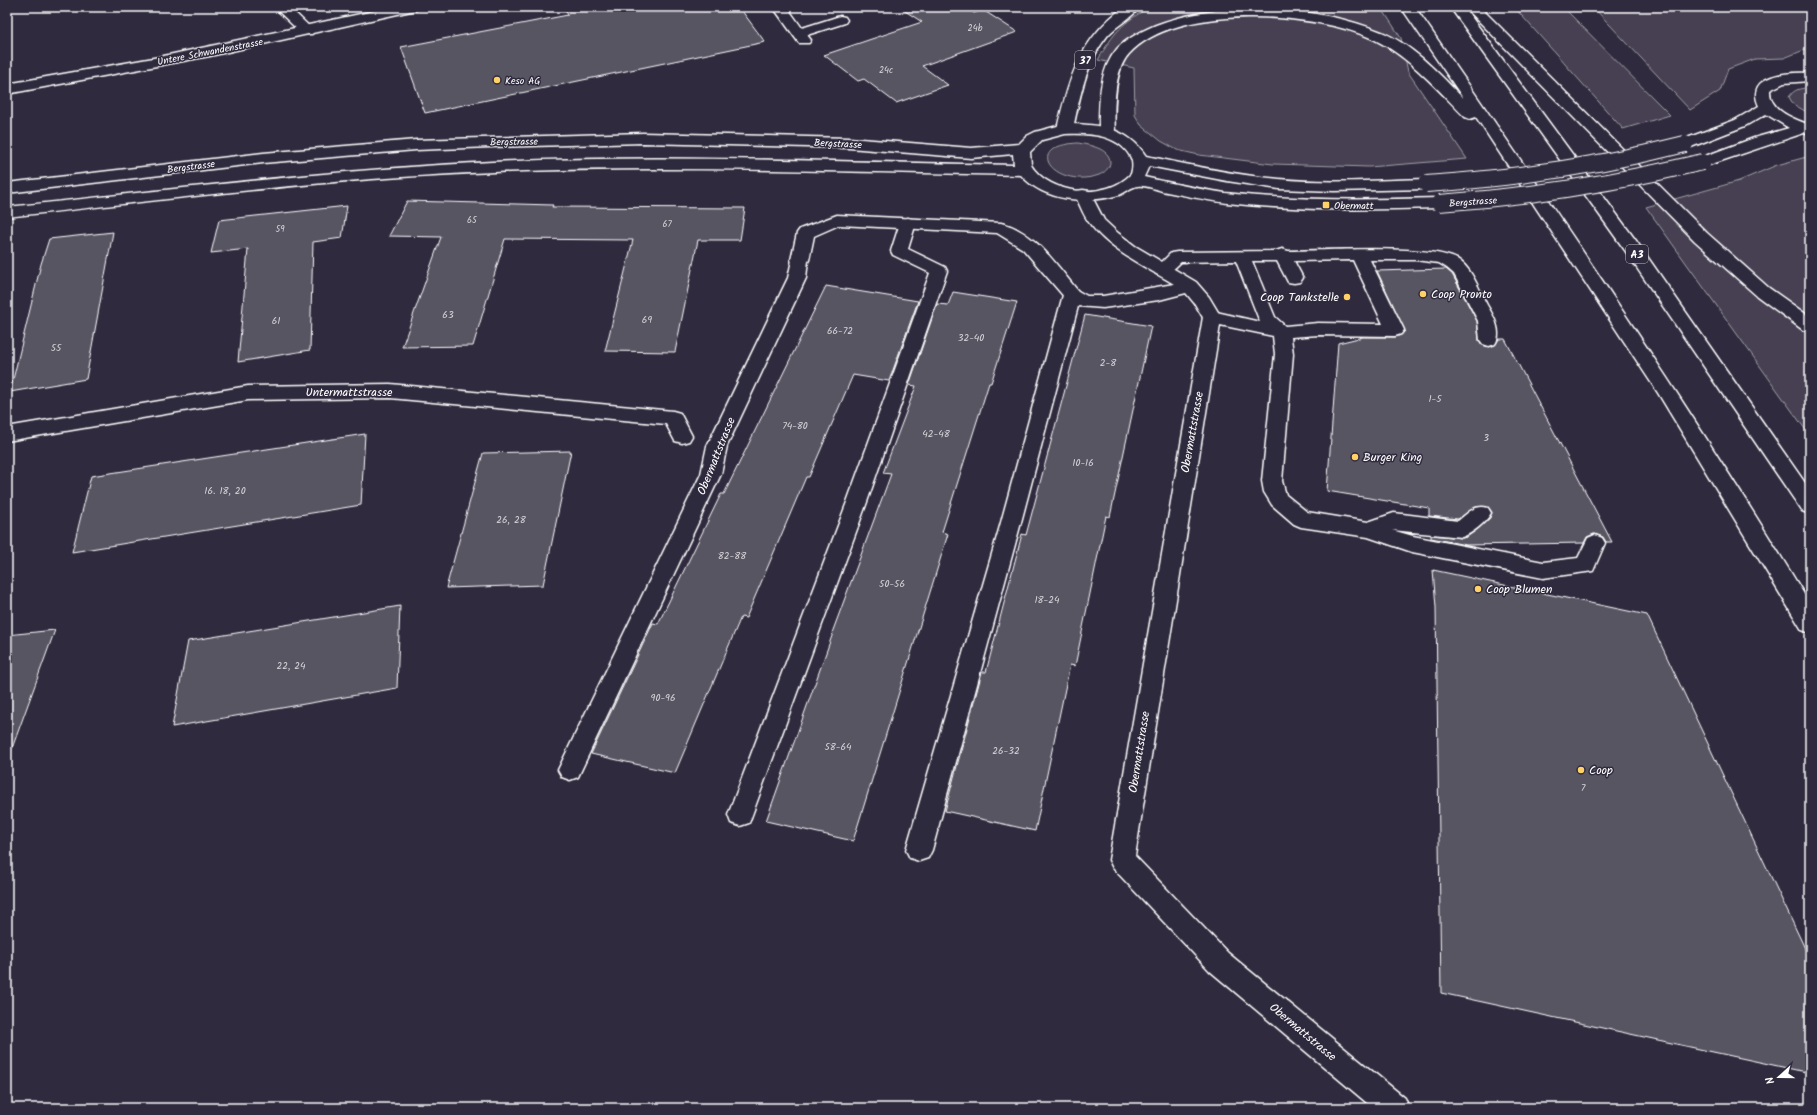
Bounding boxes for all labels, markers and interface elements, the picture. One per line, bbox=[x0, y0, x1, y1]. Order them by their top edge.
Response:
house number: 24b bbox=[968, 21, 983, 36]
street label: Untere Schwandenstrasse bbox=[156, 34, 265, 70]
road number: 37 bbox=[1075, 51, 1095, 69]
house number: 24c bbox=[879, 63, 893, 78]
place label: Keso AG bbox=[505, 73, 540, 89]
marker: Keso AG bbox=[492, 75, 502, 85]
street label: Bergstrasse bbox=[490, 134, 539, 150]
street label: Bergstrasse bbox=[814, 135, 863, 153]
street label: Bergstrasse bbox=[166, 156, 216, 178]
street label: Bergstrasse bbox=[1449, 192, 1498, 212]
place label: Obermatt bbox=[1334, 198, 1374, 214]
marker: Obermatt bbox=[1321, 200, 1331, 210]
house number: 65 bbox=[467, 213, 478, 228]
house number: 67 bbox=[662, 217, 672, 232]
house number: 59 bbox=[275, 222, 285, 237]
road number: A3 bbox=[1626, 245, 1648, 263]
place label: Coop Pronto bbox=[1431, 285, 1492, 304]
place label: Coop Tankstelle bbox=[1260, 288, 1340, 307]
marker: Coop Pronto bbox=[1418, 289, 1428, 299]
marker: Coop Tankstelle bbox=[1342, 292, 1352, 302]
house number: 63 bbox=[442, 307, 454, 323]
house number: 69 bbox=[642, 312, 652, 328]
house number: 61 bbox=[272, 313, 280, 329]
house number: 66-72 bbox=[827, 323, 853, 339]
house number: 32-40 bbox=[958, 330, 984, 346]
house number: 55 bbox=[51, 340, 62, 356]
house number: 2-8 bbox=[1100, 355, 1117, 371]
street label: Untermattstrasse bbox=[305, 383, 393, 402]
street label: Obermattstrasse bbox=[1176, 389, 1209, 474]
house number: 1-5 bbox=[1428, 391, 1442, 407]
street label: Obermattstrasse bbox=[692, 414, 741, 498]
house number: 74-80 bbox=[782, 418, 808, 434]
house number: 42-48 bbox=[922, 426, 951, 442]
house number: 3 bbox=[1483, 430, 1489, 446]
place label: Burger King bbox=[1363, 448, 1423, 467]
marker: Burger King bbox=[1350, 452, 1360, 462]
house number: 10-16 bbox=[1072, 455, 1094, 471]
house number: 16. 18, 20 bbox=[204, 483, 246, 499]
house number: 26, 28 bbox=[496, 512, 527, 528]
house number: 82-88 bbox=[718, 548, 747, 564]
house number: 50-56 bbox=[879, 576, 905, 592]
place label: Coop Blumen bbox=[1486, 580, 1552, 599]
marker: Coop Blumen bbox=[1473, 584, 1483, 594]
house number: 18-24 bbox=[1034, 592, 1060, 608]
house number: 22, 24 bbox=[276, 658, 306, 674]
house number: 90-96 bbox=[651, 690, 675, 706]
street label: Obermattstrasse bbox=[1124, 709, 1155, 794]
house number: 58-64 bbox=[824, 739, 852, 755]
house number: 26-32 bbox=[992, 743, 1020, 759]
place label: Coop bbox=[1589, 761, 1613, 780]
marker: Coop bbox=[1576, 765, 1586, 775]
house number: 7 bbox=[1581, 780, 1586, 796]
street label: Obermattstrasse bbox=[1265, 999, 1341, 1067]
north arrow bbox=[1759, 1057, 1799, 1097]
text: N bbox=[1761, 1074, 1780, 1087]

